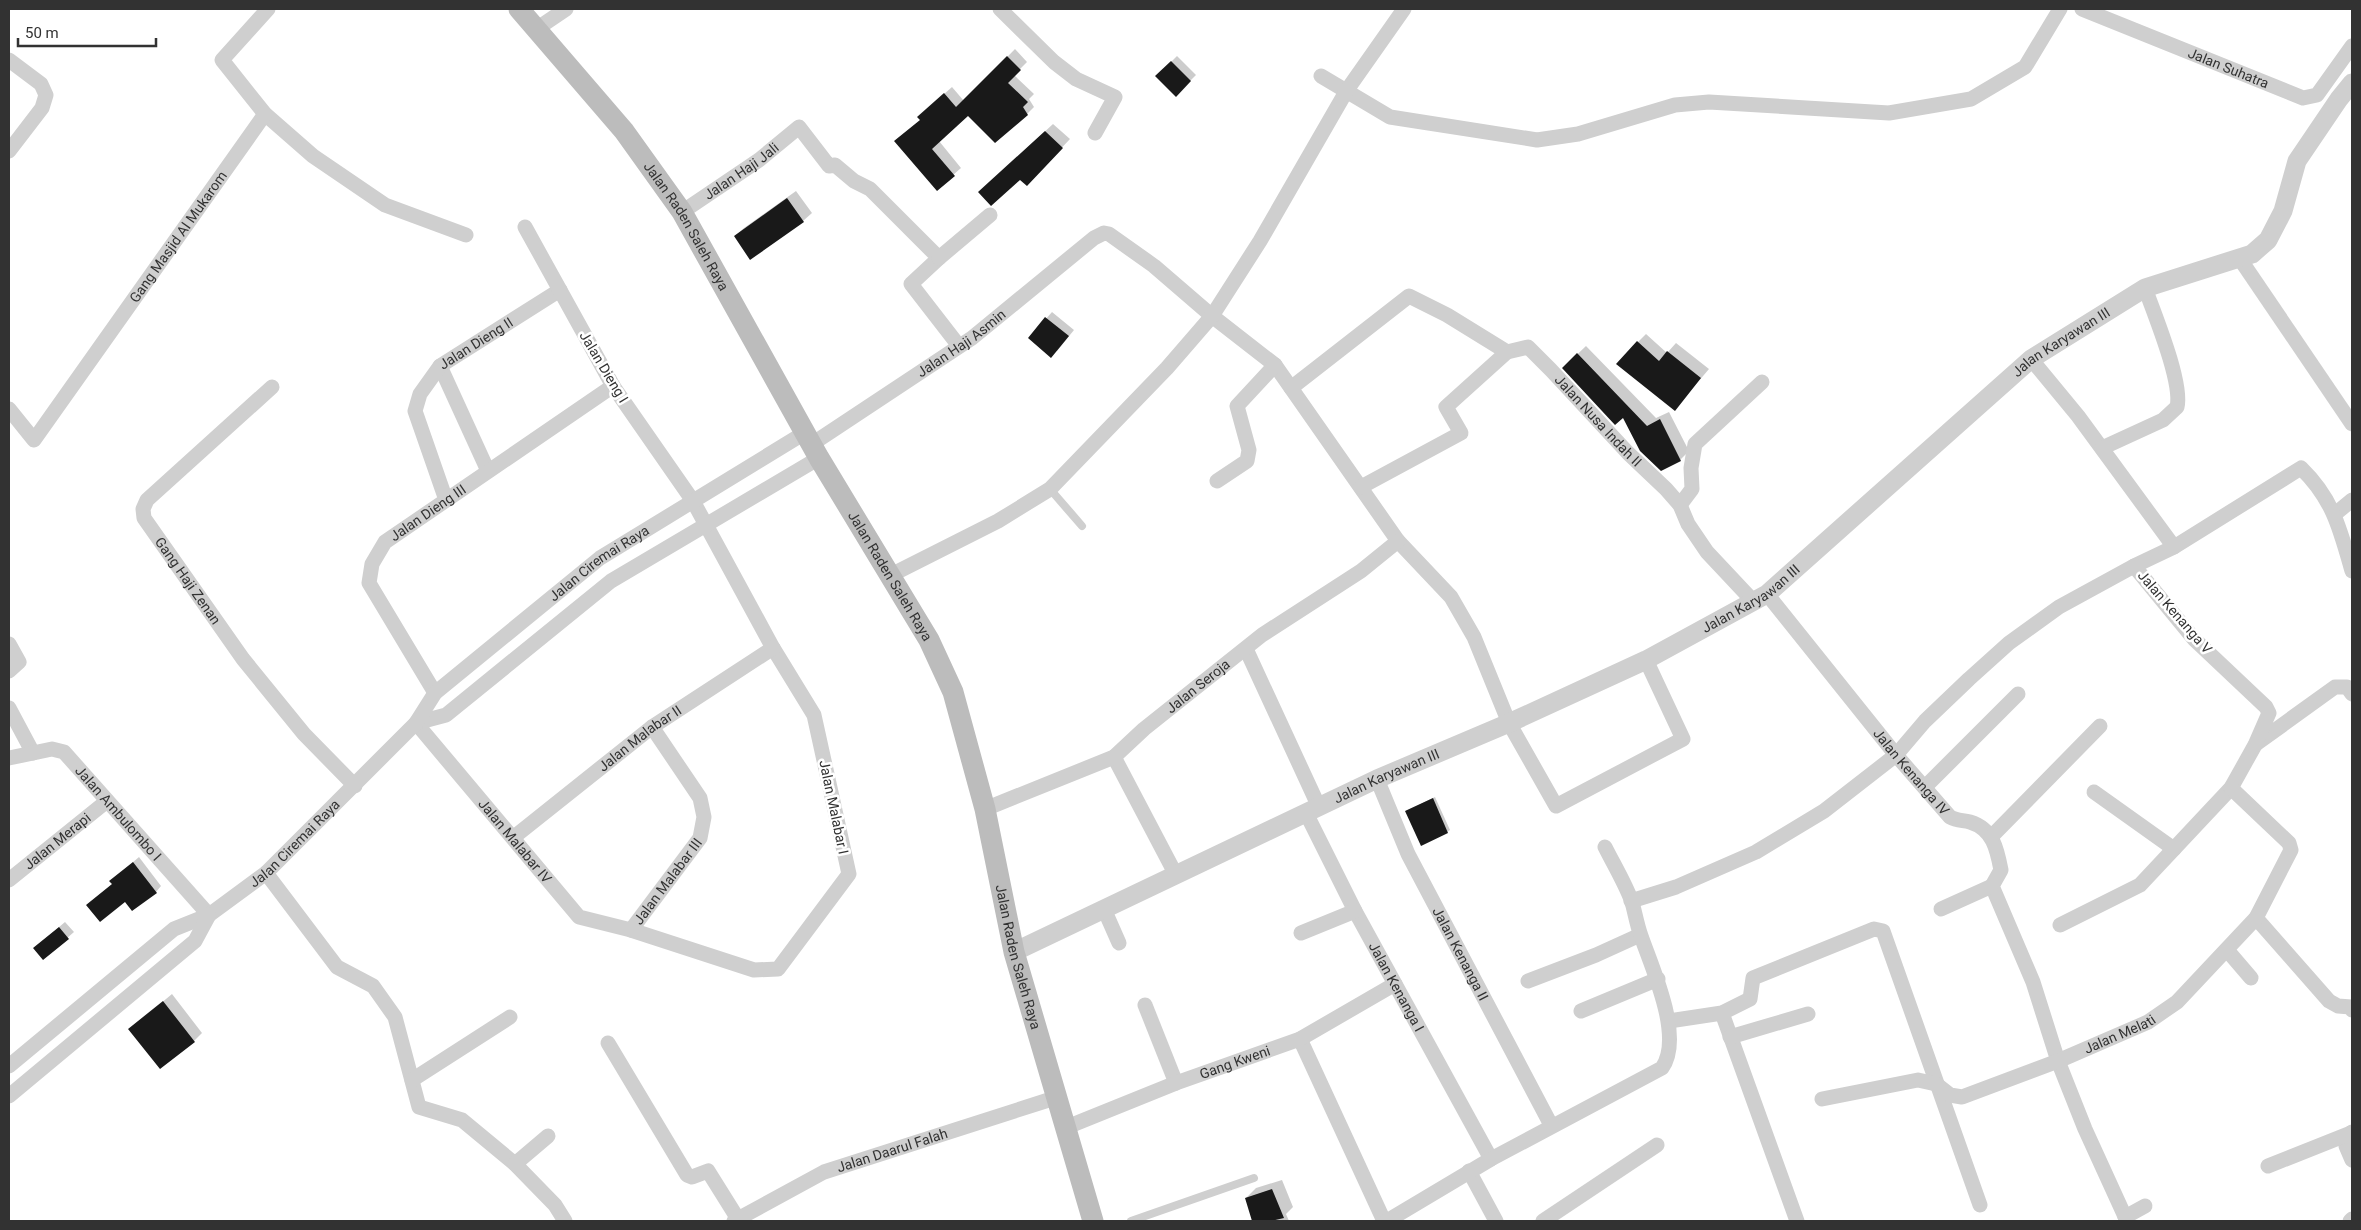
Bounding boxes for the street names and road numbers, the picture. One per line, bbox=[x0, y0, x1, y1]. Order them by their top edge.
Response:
street label: Jalan Suhatra bbox=[2186, 45, 2271, 91]
street label: Jalan Haji Jali bbox=[701, 139, 782, 203]
street label: Jalan Raden Saleh Raya bbox=[641, 159, 732, 293]
street label: Gang Masjid Al Mukarom bbox=[126, 168, 230, 305]
street label: Jalan Karyawan III bbox=[2009, 304, 2113, 380]
street label: Jalan Haji Asmin bbox=[914, 306, 1009, 380]
street label: Jalan Dieng II bbox=[436, 314, 516, 373]
street label: Jalan Dieng I bbox=[576, 328, 632, 406]
street label: Jalan Nusa Indah II bbox=[1552, 372, 1645, 470]
street label: Jalan Dieng III bbox=[387, 481, 469, 544]
street label: Jalan Raden Saleh Raya bbox=[845, 508, 936, 644]
street label: Jalan Ciremai Raya bbox=[546, 522, 652, 604]
street label: Gang Haji Zenan bbox=[152, 534, 224, 627]
street label: Jalan Karyawan III bbox=[1699, 561, 1803, 636]
street label: Jalan Kenanga V bbox=[2135, 567, 2215, 657]
street label: Jalan Seroja bbox=[1163, 656, 1233, 716]
street label: Jalan Malabar II bbox=[595, 702, 684, 775]
street label: Jalan Kenanga IV bbox=[1870, 725, 1953, 818]
street label: Jalan Karyawan III bbox=[1331, 746, 1442, 806]
street label: Jalan Malabar I bbox=[816, 758, 852, 856]
street label: Jalan Ambulombo I bbox=[72, 762, 165, 864]
street label: Jalan Ciremai Raya bbox=[246, 796, 343, 890]
street label: Jalan Malabar IV bbox=[475, 796, 555, 886]
street label: Jalan Merapi bbox=[21, 810, 94, 873]
street label: Jalan Malabar III bbox=[630, 835, 705, 927]
street label: Jalan Raden Saleh Raya bbox=[993, 883, 1044, 1031]
street label: Jalan Kenanga II bbox=[1429, 904, 1492, 1003]
street label: Jalan Kenanga I bbox=[1366, 939, 1428, 1034]
street label: Jalan Melati bbox=[2081, 1011, 2159, 1057]
street label: Gang Kweni bbox=[1197, 1042, 1272, 1082]
street label: Jalan Daarul Falah bbox=[835, 1125, 949, 1175]

